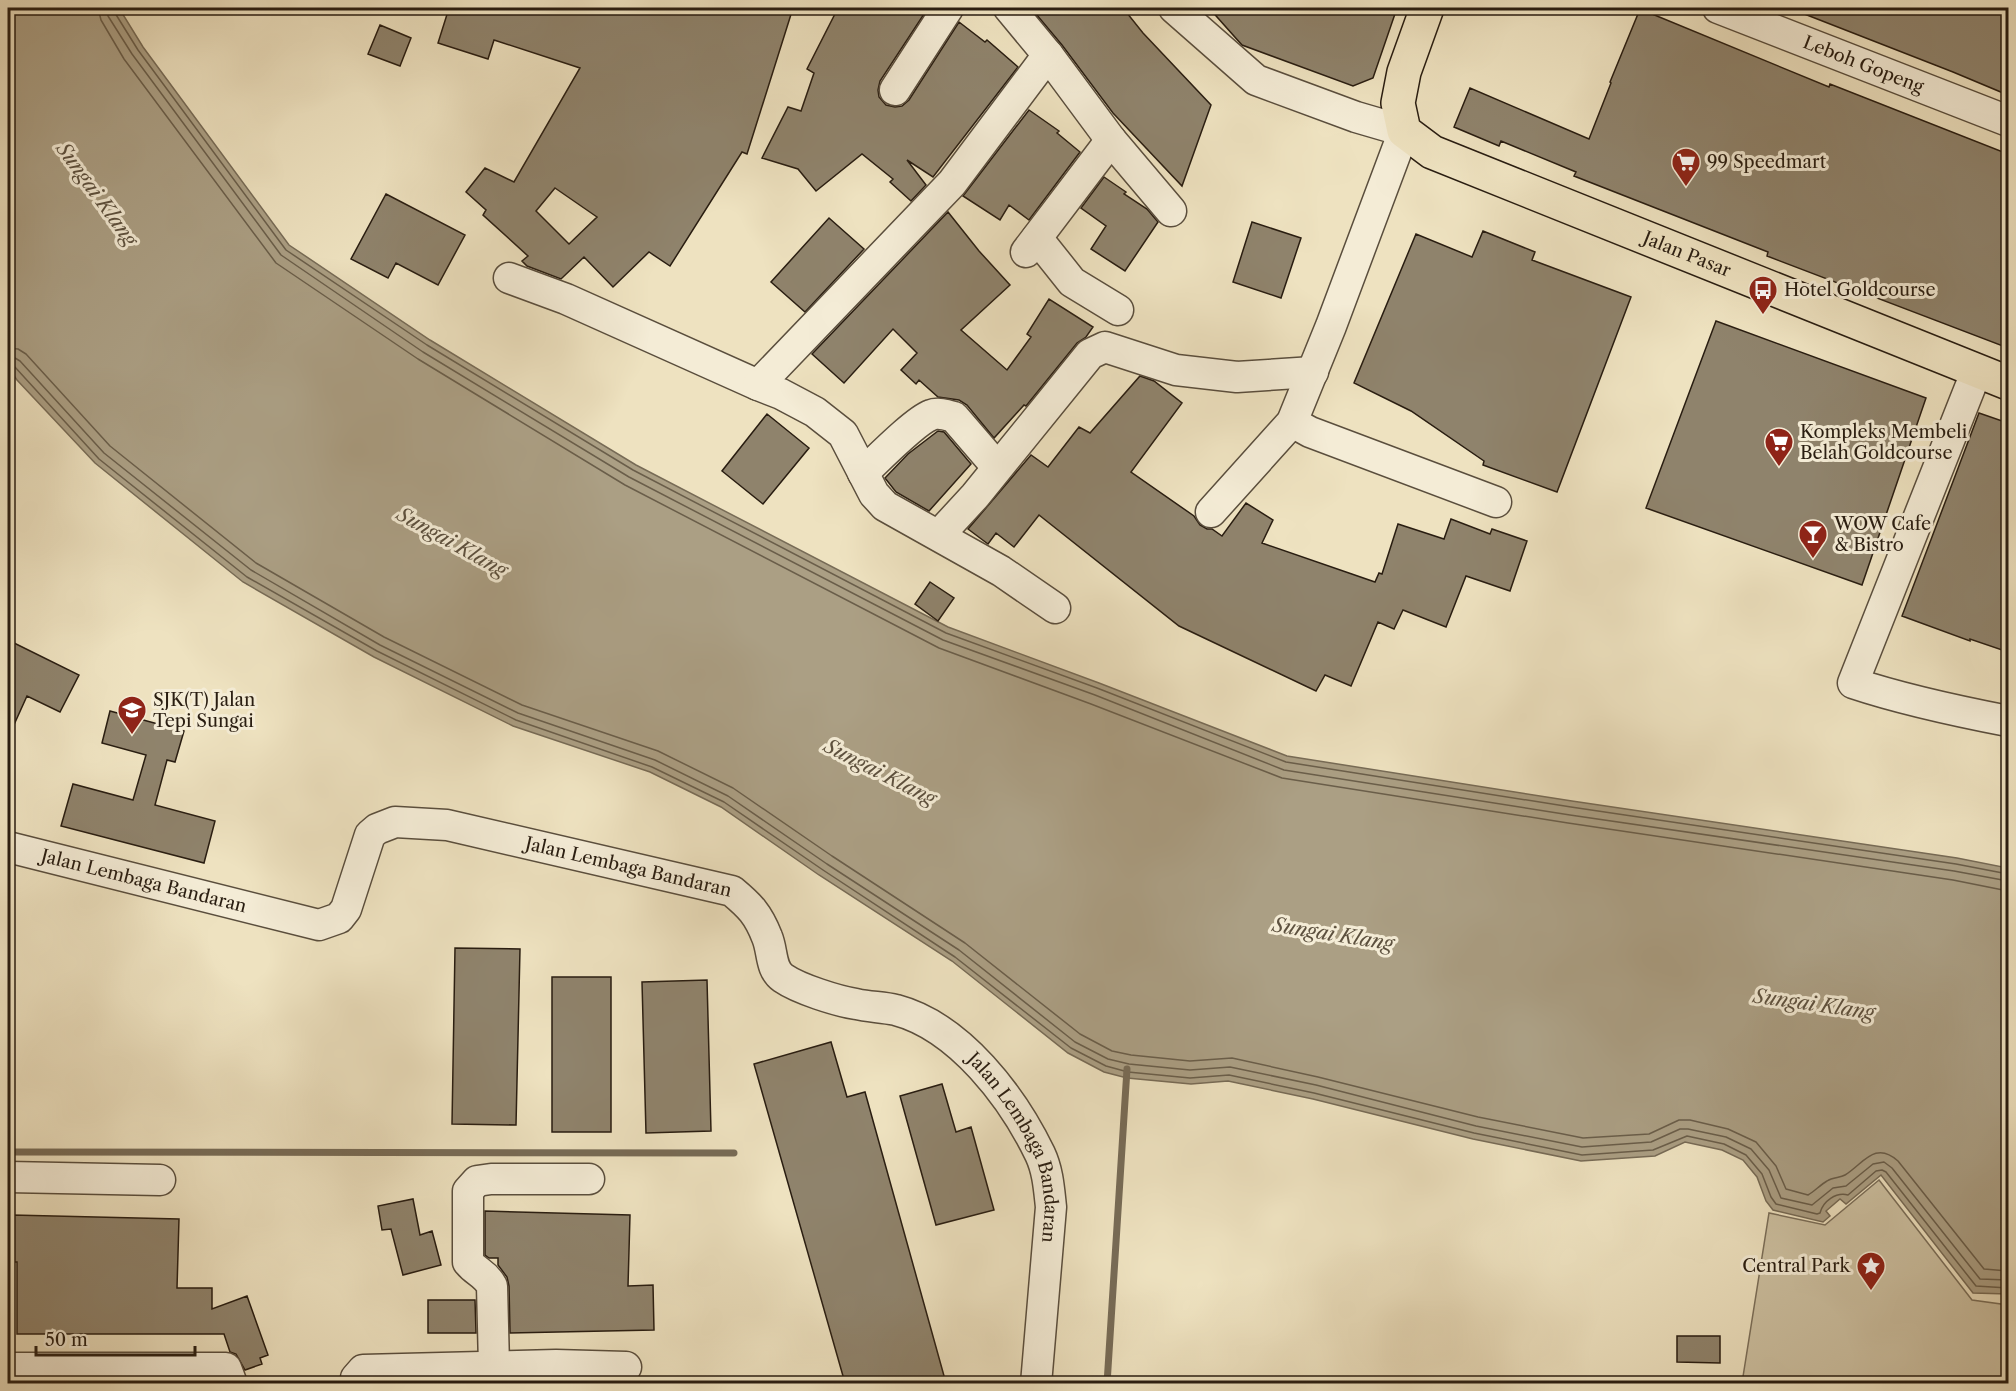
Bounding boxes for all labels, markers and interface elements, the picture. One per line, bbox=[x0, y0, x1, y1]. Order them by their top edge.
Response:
street label: Leboh Gopeng bbox=[1800, 31, 1927, 98]
water label: Sungai Klang bbox=[51, 137, 144, 252]
supermarket icon: 99 Speedmart bbox=[1670, 146, 1702, 188]
place label: 99 Speedmart bbox=[1707, 151, 1827, 173]
street label: Jalan Pasar bbox=[1637, 226, 1735, 282]
bus stop icon: Hotel Goldcourse bbox=[1747, 274, 1779, 316]
place label: Hotel Goldcourse bbox=[1784, 279, 1936, 301]
place label: Kompleks Membeli Belah Goldcourse bbox=[1800, 421, 1968, 464]
supermarket icon: Kompleks Membeli Belah Goldcourse bbox=[1763, 426, 1795, 468]
water label: Sungai Klang bbox=[392, 501, 513, 583]
place label: WOW Cafe & Bistro bbox=[1833, 513, 1931, 556]
bar icon: WOW Cafe & Bistro bbox=[1797, 518, 1829, 560]
place label: SJK(T) Jalan Tepi Sungai bbox=[153, 689, 255, 732]
school or university icon: SJK(T) Jalan Tepi Sungai bbox=[116, 694, 148, 736]
water label: Sungai Klang bbox=[819, 733, 942, 811]
street label: Jalan Lembaga Bandaran bbox=[520, 832, 734, 902]
street label: Jalan Lembaga Bandaran bbox=[36, 844, 249, 917]
water label: Sungai Klang bbox=[1270, 912, 1397, 956]
water label: Sungai Klang bbox=[1751, 983, 1878, 1025]
street label: Jalan Lembaga Bandaran bbox=[961, 1046, 1062, 1244]
place icon: Central Park bbox=[1855, 1250, 1887, 1292]
place label: Central Park bbox=[1742, 1255, 1852, 1277]
scale bar bbox=[36, 1319, 195, 1357]
text: 50 m bbox=[45, 1329, 88, 1351]

